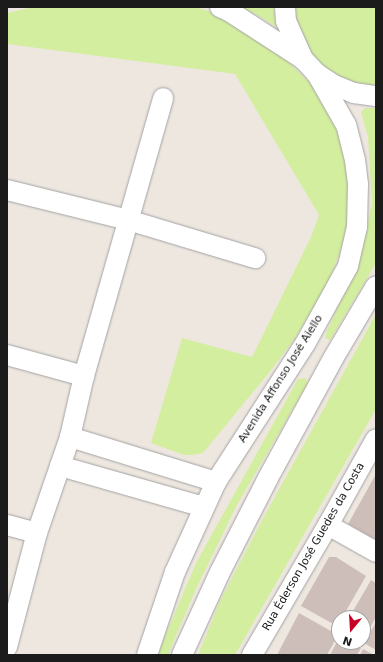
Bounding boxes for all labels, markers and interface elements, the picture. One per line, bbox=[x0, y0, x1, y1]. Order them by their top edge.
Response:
street label: Avenida Affonso José Aiello bbox=[236, 313, 326, 445]
street label: Rua Éderson José Guedes da Costa bbox=[260, 461, 368, 633]
north arrow bbox=[331, 610, 371, 650]
text: N bbox=[341, 633, 354, 649]

